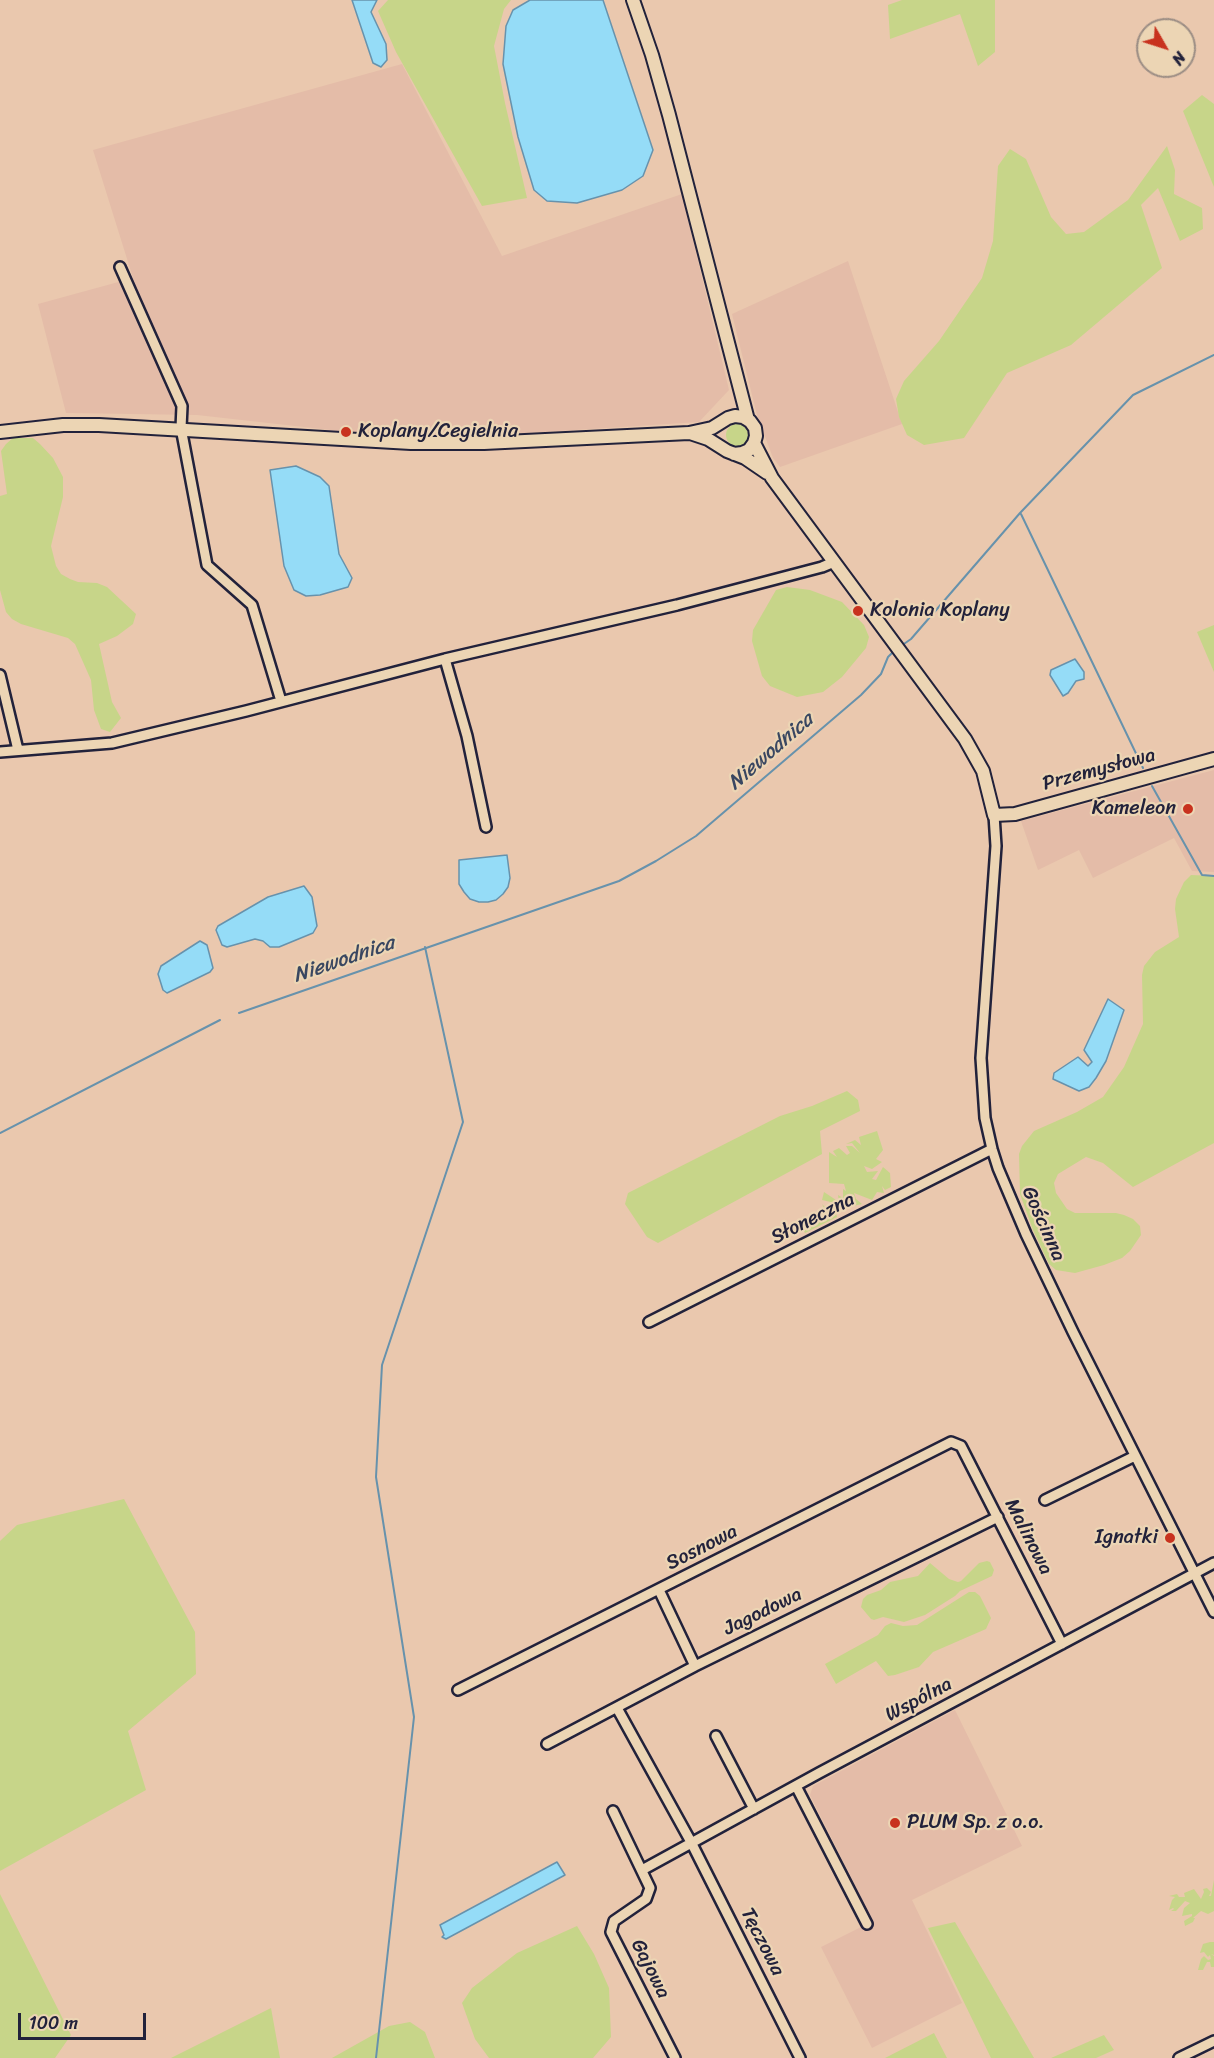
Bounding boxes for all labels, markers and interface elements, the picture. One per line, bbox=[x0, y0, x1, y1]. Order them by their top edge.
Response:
north arrow bbox=[1136, 18, 1196, 78]
text: N bbox=[1164, 45, 1194, 72]
place label: Koplany/Cegielnia bbox=[358, 420, 518, 444]
marker: Koplany/Cegielnia bbox=[339, 425, 353, 439]
place label: Kolonia Koplany bbox=[870, 599, 1010, 623]
marker: Kolonia Koplany bbox=[851, 604, 865, 618]
water label: Niewodnica bbox=[723, 708, 819, 796]
street label: Przemysłowa bbox=[1040, 743, 1158, 797]
place label: Kameleon bbox=[1092, 797, 1176, 821]
marker: Kameleon bbox=[1181, 802, 1195, 816]
water label: Niewodnica bbox=[290, 931, 398, 989]
street label: Gościnna bbox=[1016, 1183, 1070, 1265]
street label: Słoneczna bbox=[767, 1188, 859, 1250]
street label: Malinowa bbox=[999, 1495, 1057, 1579]
street label: Sosnowa bbox=[662, 1520, 742, 1576]
place label: Ignatki bbox=[1095, 1526, 1158, 1550]
marker: Ignatki bbox=[1163, 1531, 1177, 1545]
street label: Jagodowa bbox=[720, 1583, 806, 1641]
street label: Wspólna bbox=[882, 1673, 956, 1727]
place label: PLUM Sp. z o.o. bbox=[907, 1811, 1044, 1835]
marker: PLUM Sp. z o.o. bbox=[888, 1816, 902, 1830]
street label: Tęczowa bbox=[735, 1904, 789, 1980]
street label: Gajowa bbox=[625, 1935, 675, 2003]
scale bar bbox=[21, 2001, 148, 2039]
text: 100 m bbox=[29, 2007, 78, 2039]

